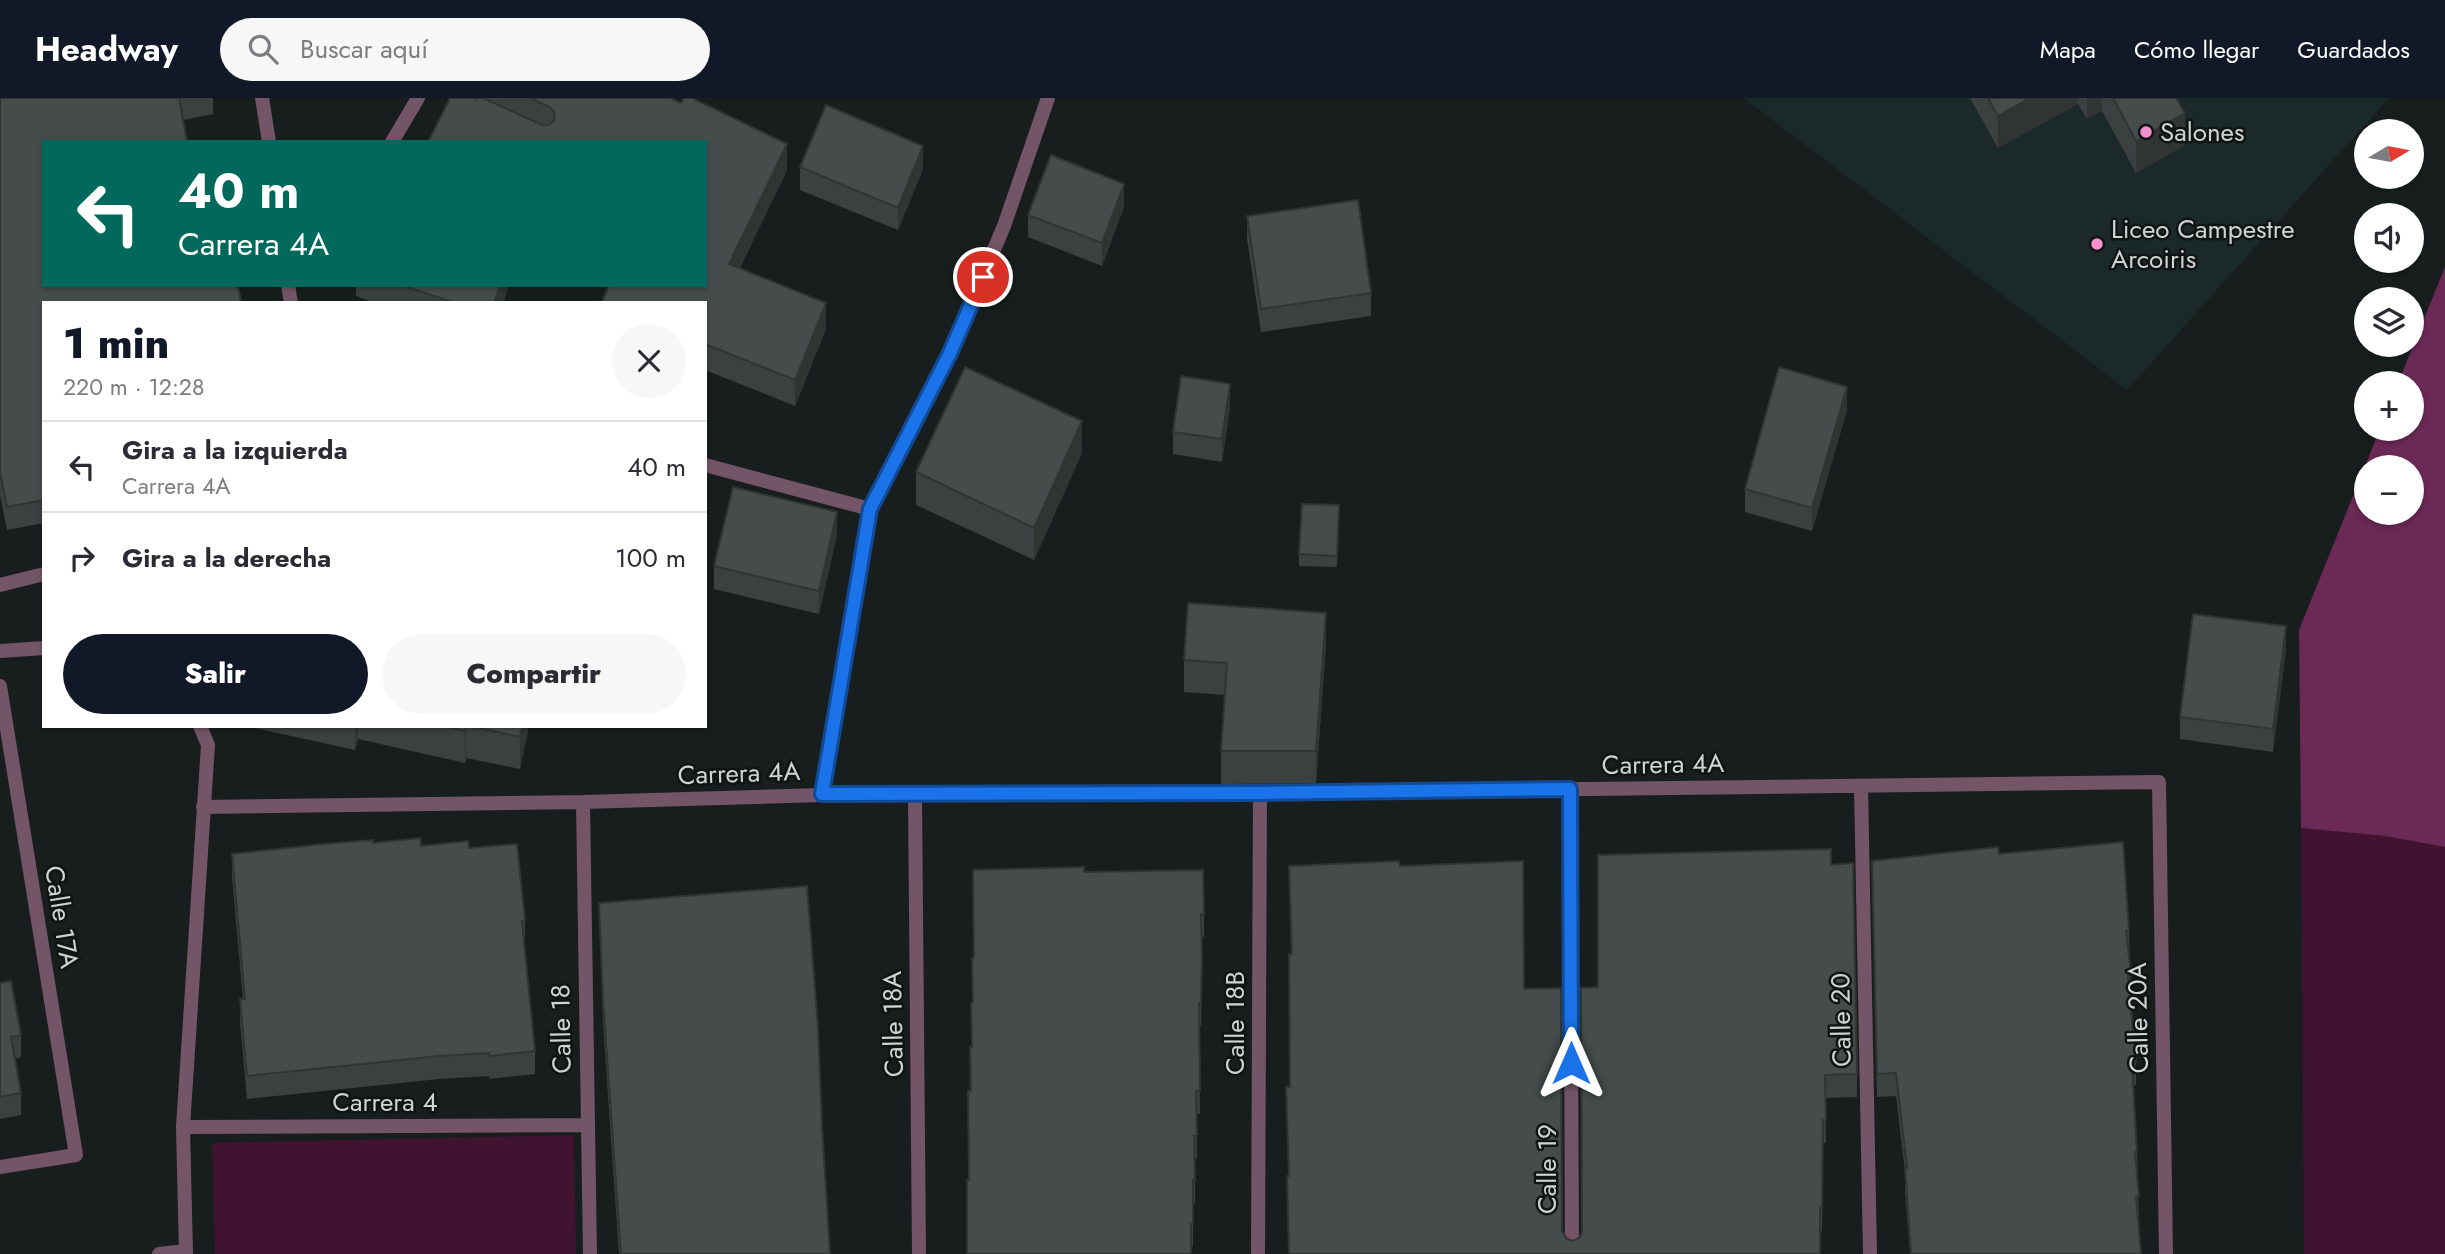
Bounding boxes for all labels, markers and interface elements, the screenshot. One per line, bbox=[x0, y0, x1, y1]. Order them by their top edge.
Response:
search box bbox=[220, 18, 710, 81]
text: Headway bbox=[35, 26, 178, 73]
icon: search bbox=[244, 30, 282, 68]
text: Buscar aquí bbox=[300, 30, 428, 68]
text: Mapa bbox=[2040, 32, 2096, 67]
text: Cómo llegar bbox=[2134, 32, 2259, 67]
text: Guardados bbox=[2297, 32, 2410, 67]
place label: Salones bbox=[2160, 113, 2244, 151]
north arrow bbox=[2354, 119, 2424, 189]
map controls bbox=[2354, 119, 2424, 525]
marker: Salones bbox=[2138, 124, 2154, 140]
text: 40 m bbox=[178, 156, 300, 226]
icon: left bbox=[63, 168, 154, 259]
button: sound bbox=[2354, 203, 2424, 273]
place label: Liceo Campestre Arcoiris bbox=[2111, 210, 2295, 278]
text: Carrera 4A bbox=[178, 221, 329, 267]
marker: Liceo Campestre Arcoiris bbox=[2089, 236, 2105, 252]
pin bbox=[953, 247, 1013, 307]
icon: arrive bbox=[964, 258, 1002, 296]
button: layers bbox=[2354, 287, 2424, 357]
text: 1 min bbox=[63, 313, 169, 374]
button: close bbox=[612, 324, 686, 398]
text: 220 m · 12:28 bbox=[63, 370, 205, 404]
button: + bbox=[2354, 371, 2424, 441]
text: Gira a la izquierda bbox=[122, 431, 348, 469]
icon: left bbox=[63, 448, 101, 486]
text: 40 m bbox=[627, 448, 686, 486]
button: − bbox=[2354, 455, 2424, 525]
text: Carrera 4A bbox=[122, 469, 231, 503]
icon: right bbox=[63, 539, 101, 577]
text: Gira a la derecha bbox=[122, 539, 331, 577]
text: 100 m bbox=[615, 539, 686, 577]
button: Salir bbox=[63, 634, 368, 714]
button: Compartir bbox=[382, 634, 686, 714]
street label: Carrera 4A bbox=[1601, 744, 1726, 784]
street label: Carrera 4A bbox=[677, 752, 802, 794]
street label: Calle 17A bbox=[35, 863, 89, 972]
street label: Calle 20A bbox=[2118, 961, 2158, 1074]
street label: Calle 18A bbox=[873, 970, 913, 1077]
street label: Calle 18B bbox=[1216, 971, 1254, 1075]
street label: Calle 20 bbox=[1821, 973, 1861, 1067]
street label: Calle 18 bbox=[541, 984, 581, 1074]
position arrow bbox=[1534, 1026, 1608, 1100]
street label: Carrera 4 bbox=[332, 1083, 438, 1121]
street label: Calle 19 bbox=[1528, 1124, 1566, 1214]

